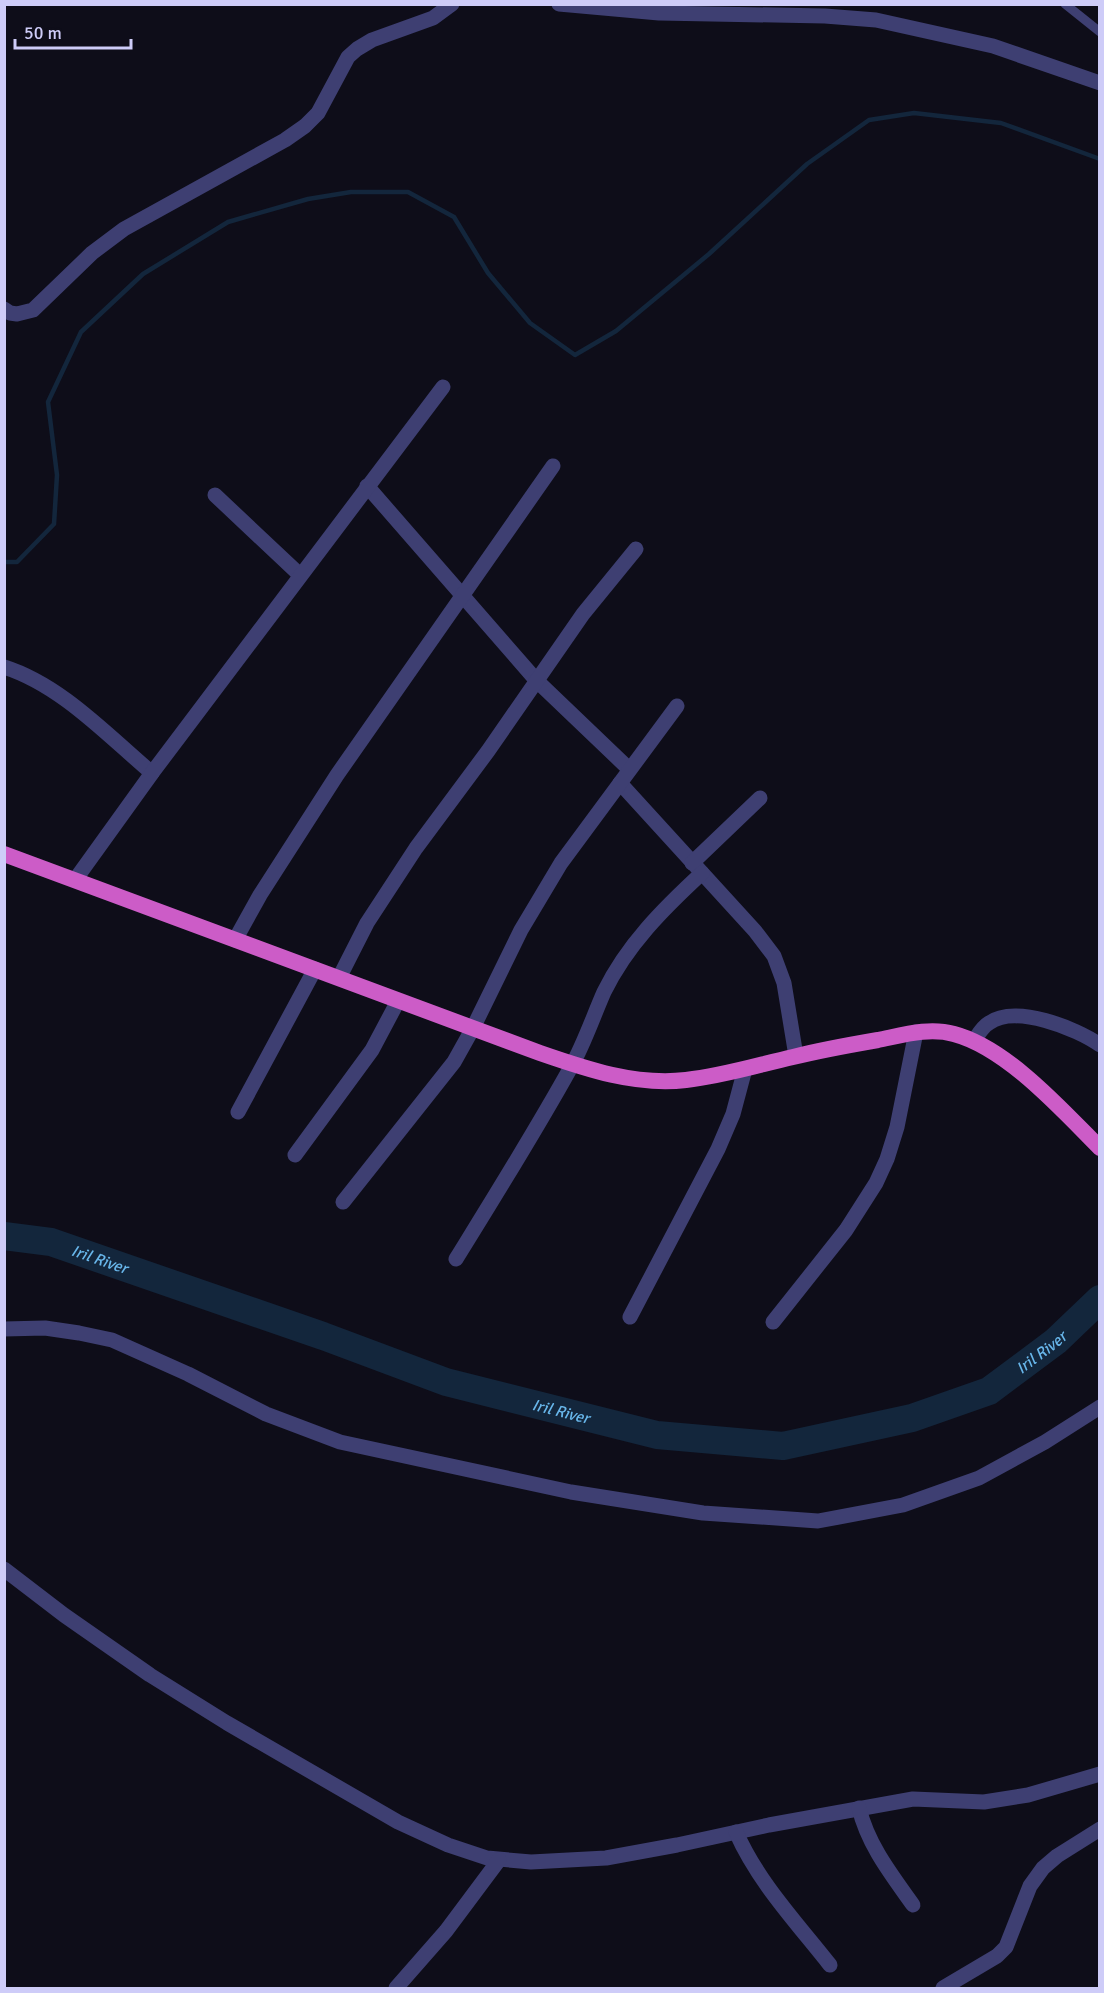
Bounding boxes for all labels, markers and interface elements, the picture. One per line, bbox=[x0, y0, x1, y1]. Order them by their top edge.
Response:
scale bar bbox=[15, 12, 130, 50]
text: 50 m bbox=[24, 22, 62, 44]
water label: Iril River bbox=[69, 1241, 132, 1279]
water label: Iril River bbox=[1012, 1326, 1073, 1378]
water label: Iril River bbox=[530, 1395, 593, 1429]

